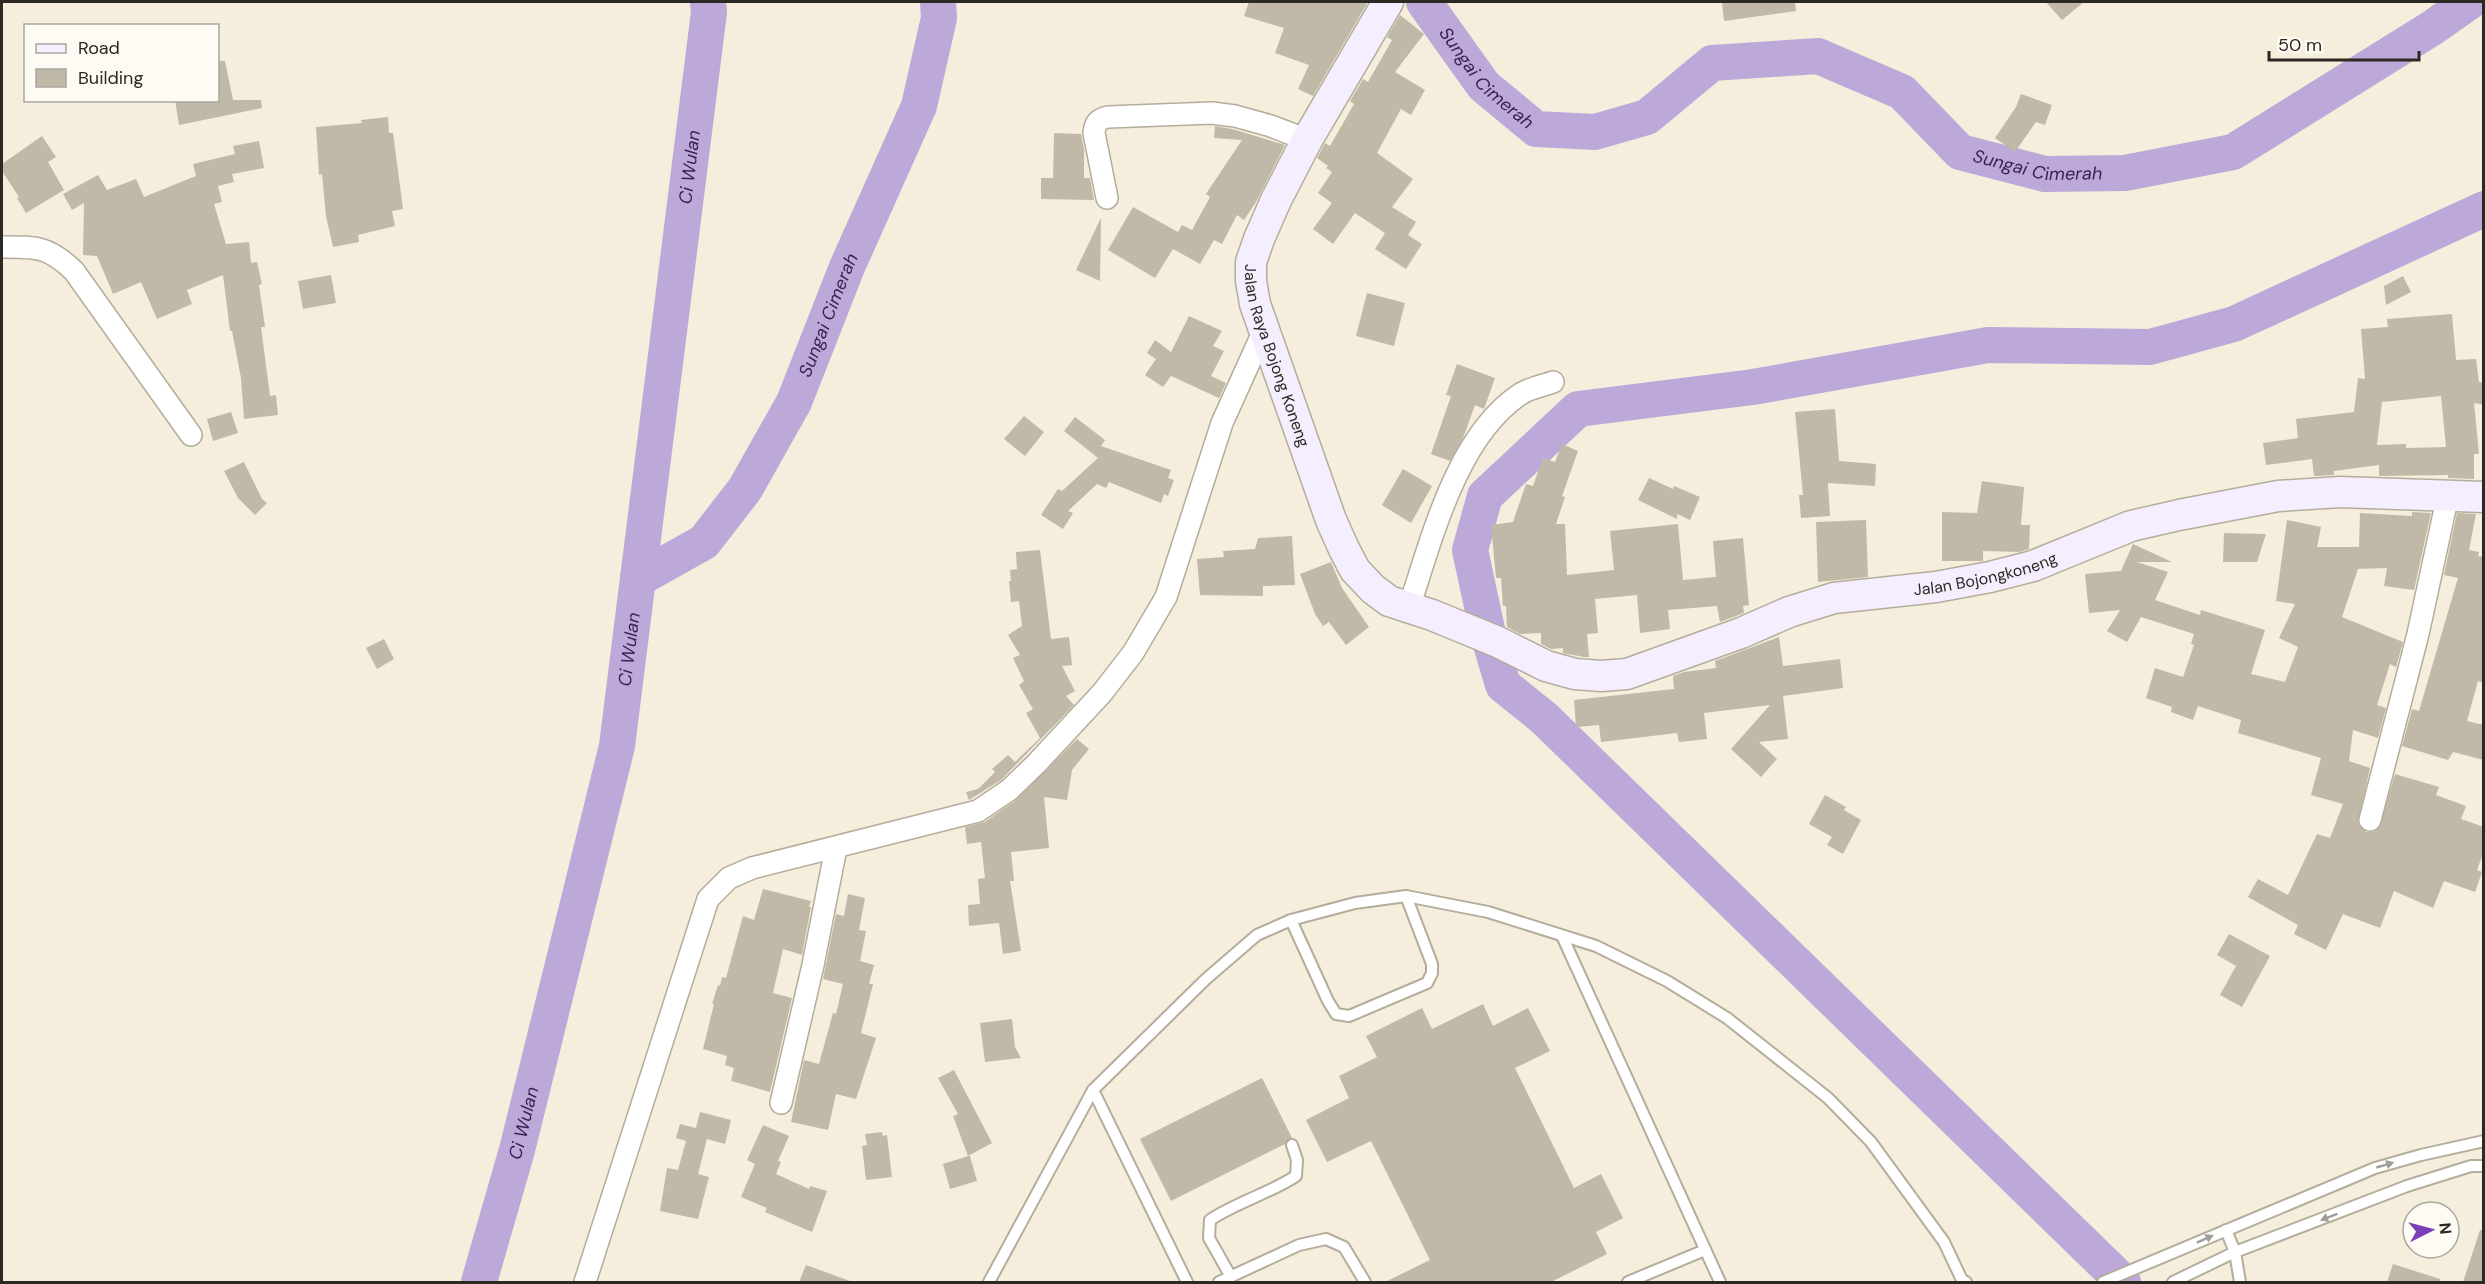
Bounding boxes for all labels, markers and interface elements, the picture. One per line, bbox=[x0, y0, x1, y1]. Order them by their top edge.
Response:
water label: Sungai Cimerah bbox=[1434, 22, 1539, 134]
legend bbox=[24, 24, 219, 102]
scale bar bbox=[2269, 24, 2419, 62]
text: 50 m bbox=[2278, 33, 2322, 57]
text: Road bbox=[78, 36, 120, 60]
text: Building bbox=[78, 66, 143, 90]
water label: Ci Wulan bbox=[673, 129, 706, 205]
water label: Sungai Cimerah bbox=[1971, 144, 2102, 186]
water label: Sungai Cimerah bbox=[793, 249, 864, 380]
street label: Jalan Raya Bojong Koneng bbox=[1240, 264, 1315, 450]
street label: Jalan Bojongkoneng bbox=[1913, 547, 2060, 600]
water label: Ci Wulan bbox=[613, 611, 646, 688]
water label: Ci Wulan bbox=[503, 1084, 544, 1163]
one-way arrow bbox=[2376, 1160, 2394, 1169]
north arrow bbox=[2401, 1200, 2461, 1260]
one-way arrow bbox=[2320, 1213, 2338, 1222]
text: N bbox=[2434, 1222, 2456, 1235]
one-way arrow bbox=[2197, 1235, 2214, 1244]

